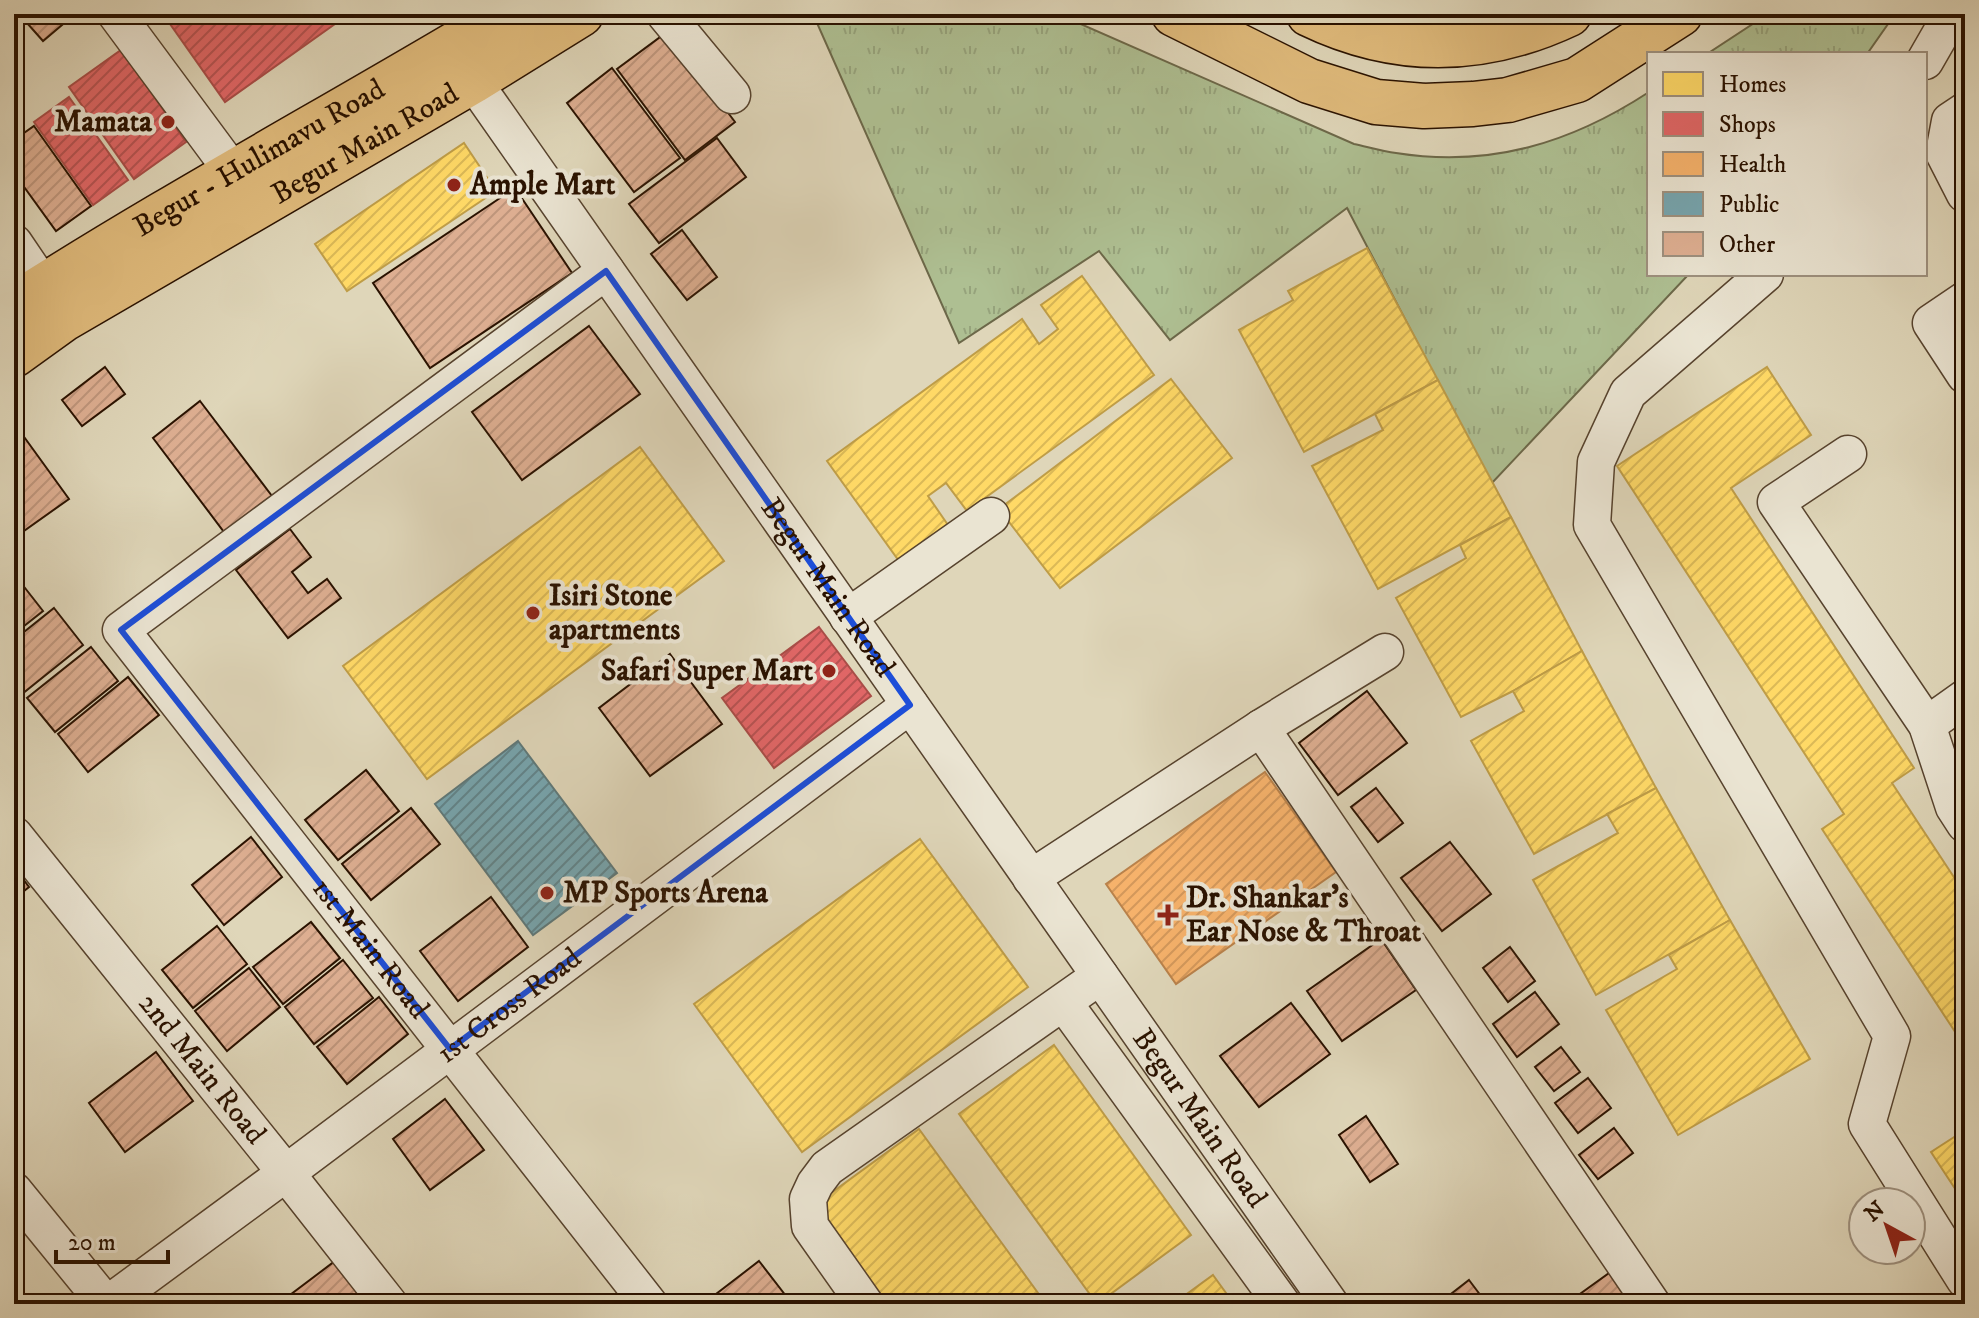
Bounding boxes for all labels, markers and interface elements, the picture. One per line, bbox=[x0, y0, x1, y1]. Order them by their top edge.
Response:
legend bbox=[1647, 52, 1927, 276]
text: Homes bbox=[1719, 70, 1786, 100]
street label: Begur - Hulimavu Road bbox=[127, 71, 392, 245]
street label: Begur Main Road bbox=[265, 75, 465, 213]
place label: Mamata bbox=[54, 104, 153, 141]
text: Shops bbox=[1719, 110, 1776, 140]
marker: Mamata bbox=[159, 113, 177, 131]
text: Health bbox=[1719, 150, 1787, 180]
place label: Ample Mart bbox=[469, 167, 616, 204]
marker: Ample Mart bbox=[445, 176, 463, 194]
text: Public bbox=[1719, 190, 1779, 220]
text: Other bbox=[1719, 230, 1775, 260]
street label: Begur Main Road bbox=[752, 491, 903, 684]
place label: Isiri Stone apartments bbox=[549, 578, 680, 649]
marker: Isiri Stone apartments bbox=[524, 604, 542, 622]
place label: Safari Super Mart bbox=[601, 653, 813, 690]
marker: Safari Super Mart bbox=[820, 662, 838, 680]
street label: 1st Main Road bbox=[304, 870, 437, 1027]
place label: MP Sports Arena bbox=[563, 875, 769, 912]
place label: Dr. Shankar's Ear Nose & Throat bbox=[1186, 880, 1422, 951]
marker: MP Sports Arena bbox=[538, 884, 556, 902]
marker: Dr. Shankar's Ear Nose & Throat bbox=[1157, 904, 1179, 926]
street label: 1st Cross Road bbox=[430, 939, 589, 1072]
street label: 2nd Main Road bbox=[130, 985, 274, 1152]
street label: Begur Main Road bbox=[1124, 1021, 1275, 1215]
north arrow bbox=[1847, 1186, 1927, 1266]
text: N bbox=[1860, 1196, 1891, 1228]
scale bar bbox=[56, 1214, 168, 1264]
text: 20 m bbox=[68, 1228, 116, 1258]

